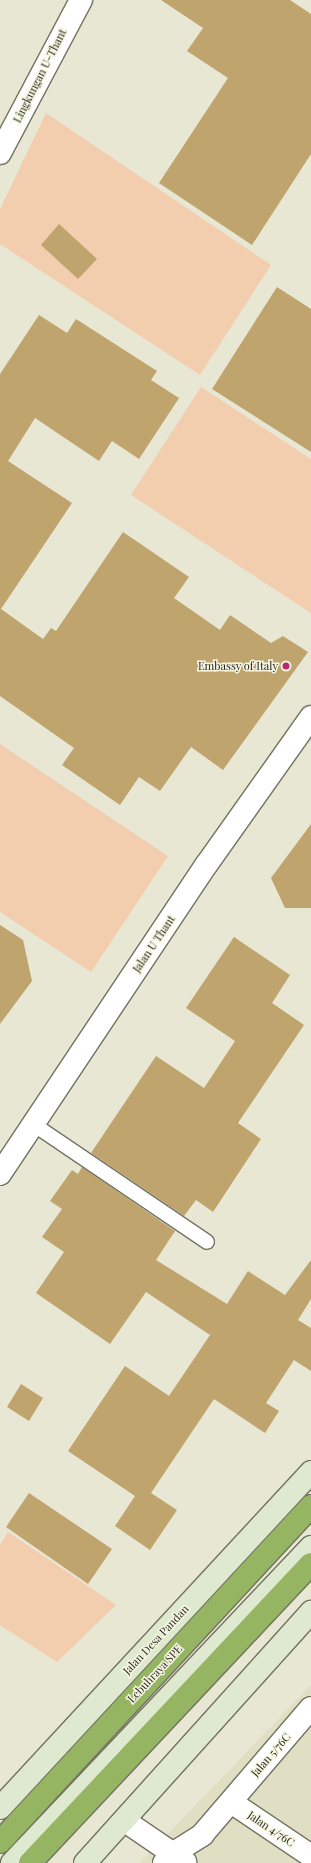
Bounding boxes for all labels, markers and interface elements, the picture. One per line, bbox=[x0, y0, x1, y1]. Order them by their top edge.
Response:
street label: Lingkungan U-Thant bbox=[11, 27, 69, 125]
place label: Embassy of Italy bbox=[198, 659, 278, 673]
marker: Embassy of Italy bbox=[281, 661, 291, 671]
street label: Jalan U Thant bbox=[130, 913, 178, 975]
street label: Jalan Desa Pandan bbox=[120, 1602, 192, 1678]
street label: Lebuhraya SPE bbox=[125, 1642, 185, 1706]
street label: Jalan 5/76C bbox=[249, 1731, 293, 1779]
street label: Jalan 4/76C bbox=[245, 1808, 297, 1850]

